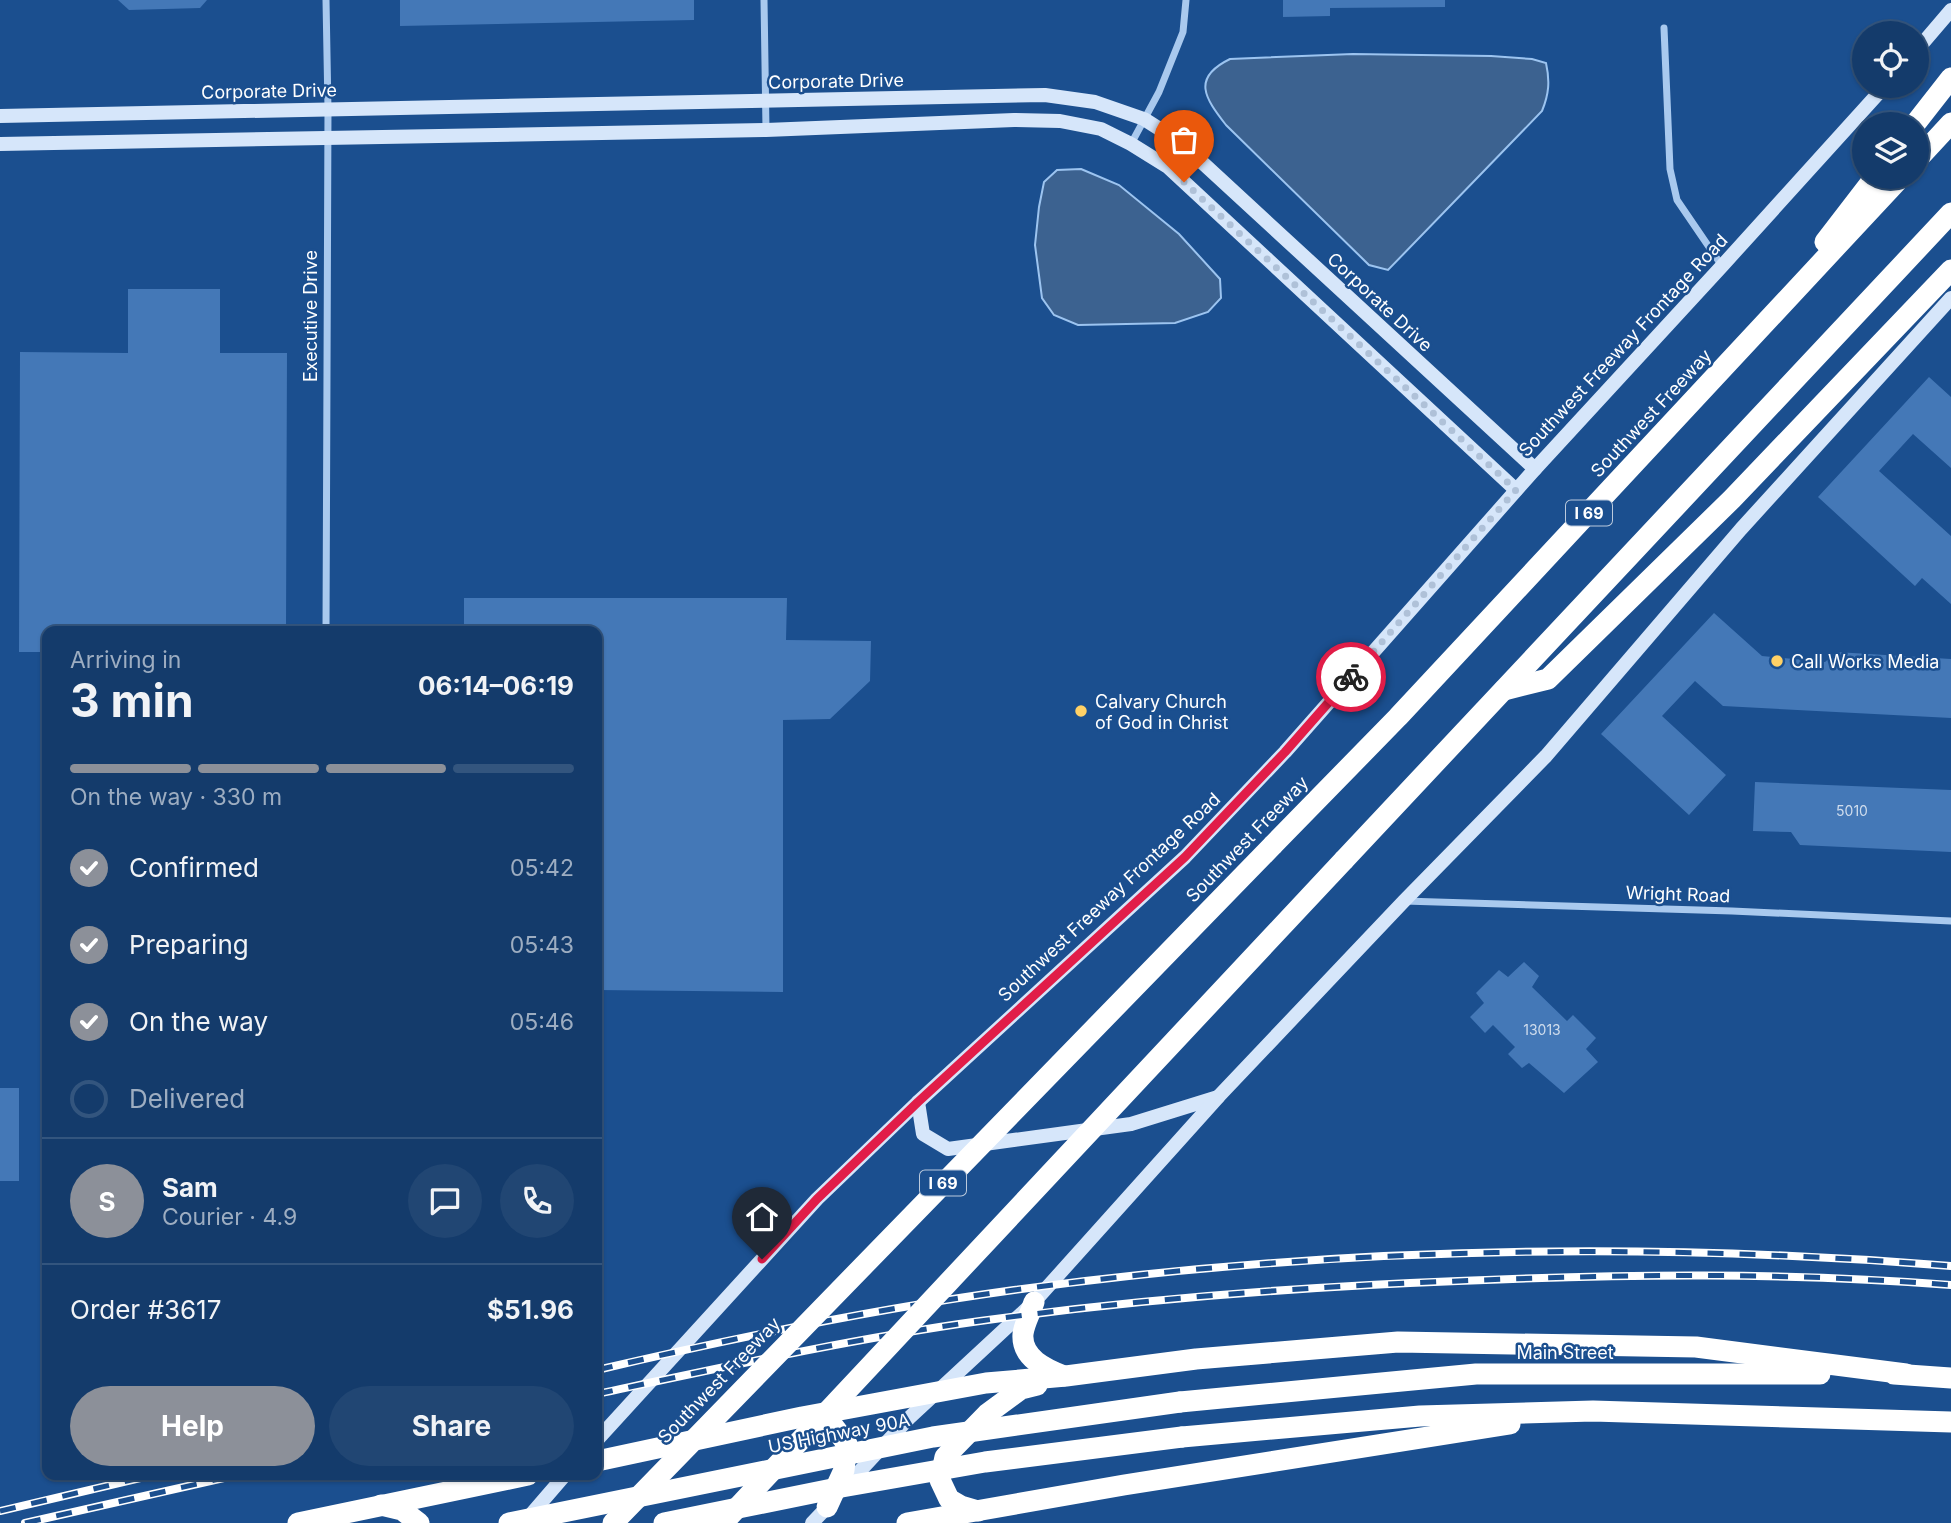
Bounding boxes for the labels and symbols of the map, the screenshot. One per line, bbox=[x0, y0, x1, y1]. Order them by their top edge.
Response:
street label: Corporate Drive bbox=[768, 69, 904, 93]
street label: Corporate Drive bbox=[201, 79, 337, 103]
pin bbox=[1154, 110, 1214, 182]
street label: Southwest Freeway Frontage Road bbox=[1514, 229, 1732, 461]
street label: Corporate Drive bbox=[1323, 248, 1437, 356]
street label: Executive Drive bbox=[300, 250, 321, 382]
street label: Southwest Freeway bbox=[1586, 345, 1716, 481]
road number: I 69 bbox=[1566, 500, 1612, 526]
courier bbox=[1316, 642, 1386, 712]
place label: Call Works Media bbox=[1791, 651, 1939, 672]
marker: Call Works Media bbox=[1769, 653, 1785, 669]
place label: Calvary Church of God in Christ bbox=[1095, 691, 1229, 733]
marker: Calvary Church of God in Christ bbox=[1073, 703, 1089, 719]
street label: Southwest Freeway bbox=[1182, 772, 1312, 906]
street label: Southwest Freeway Frontage Road bbox=[994, 788, 1224, 1006]
house number: 5010 bbox=[1836, 802, 1868, 819]
street label: Wright Road bbox=[1625, 882, 1731, 906]
house number: 13013 bbox=[1523, 1021, 1561, 1038]
road number: I 69 bbox=[920, 1170, 966, 1196]
pin bbox=[732, 1187, 792, 1259]
street label: Southwest Freeway bbox=[654, 1313, 784, 1447]
street label: Main Street bbox=[1516, 1342, 1614, 1363]
street label: US Highway 90A bbox=[766, 1409, 912, 1457]

